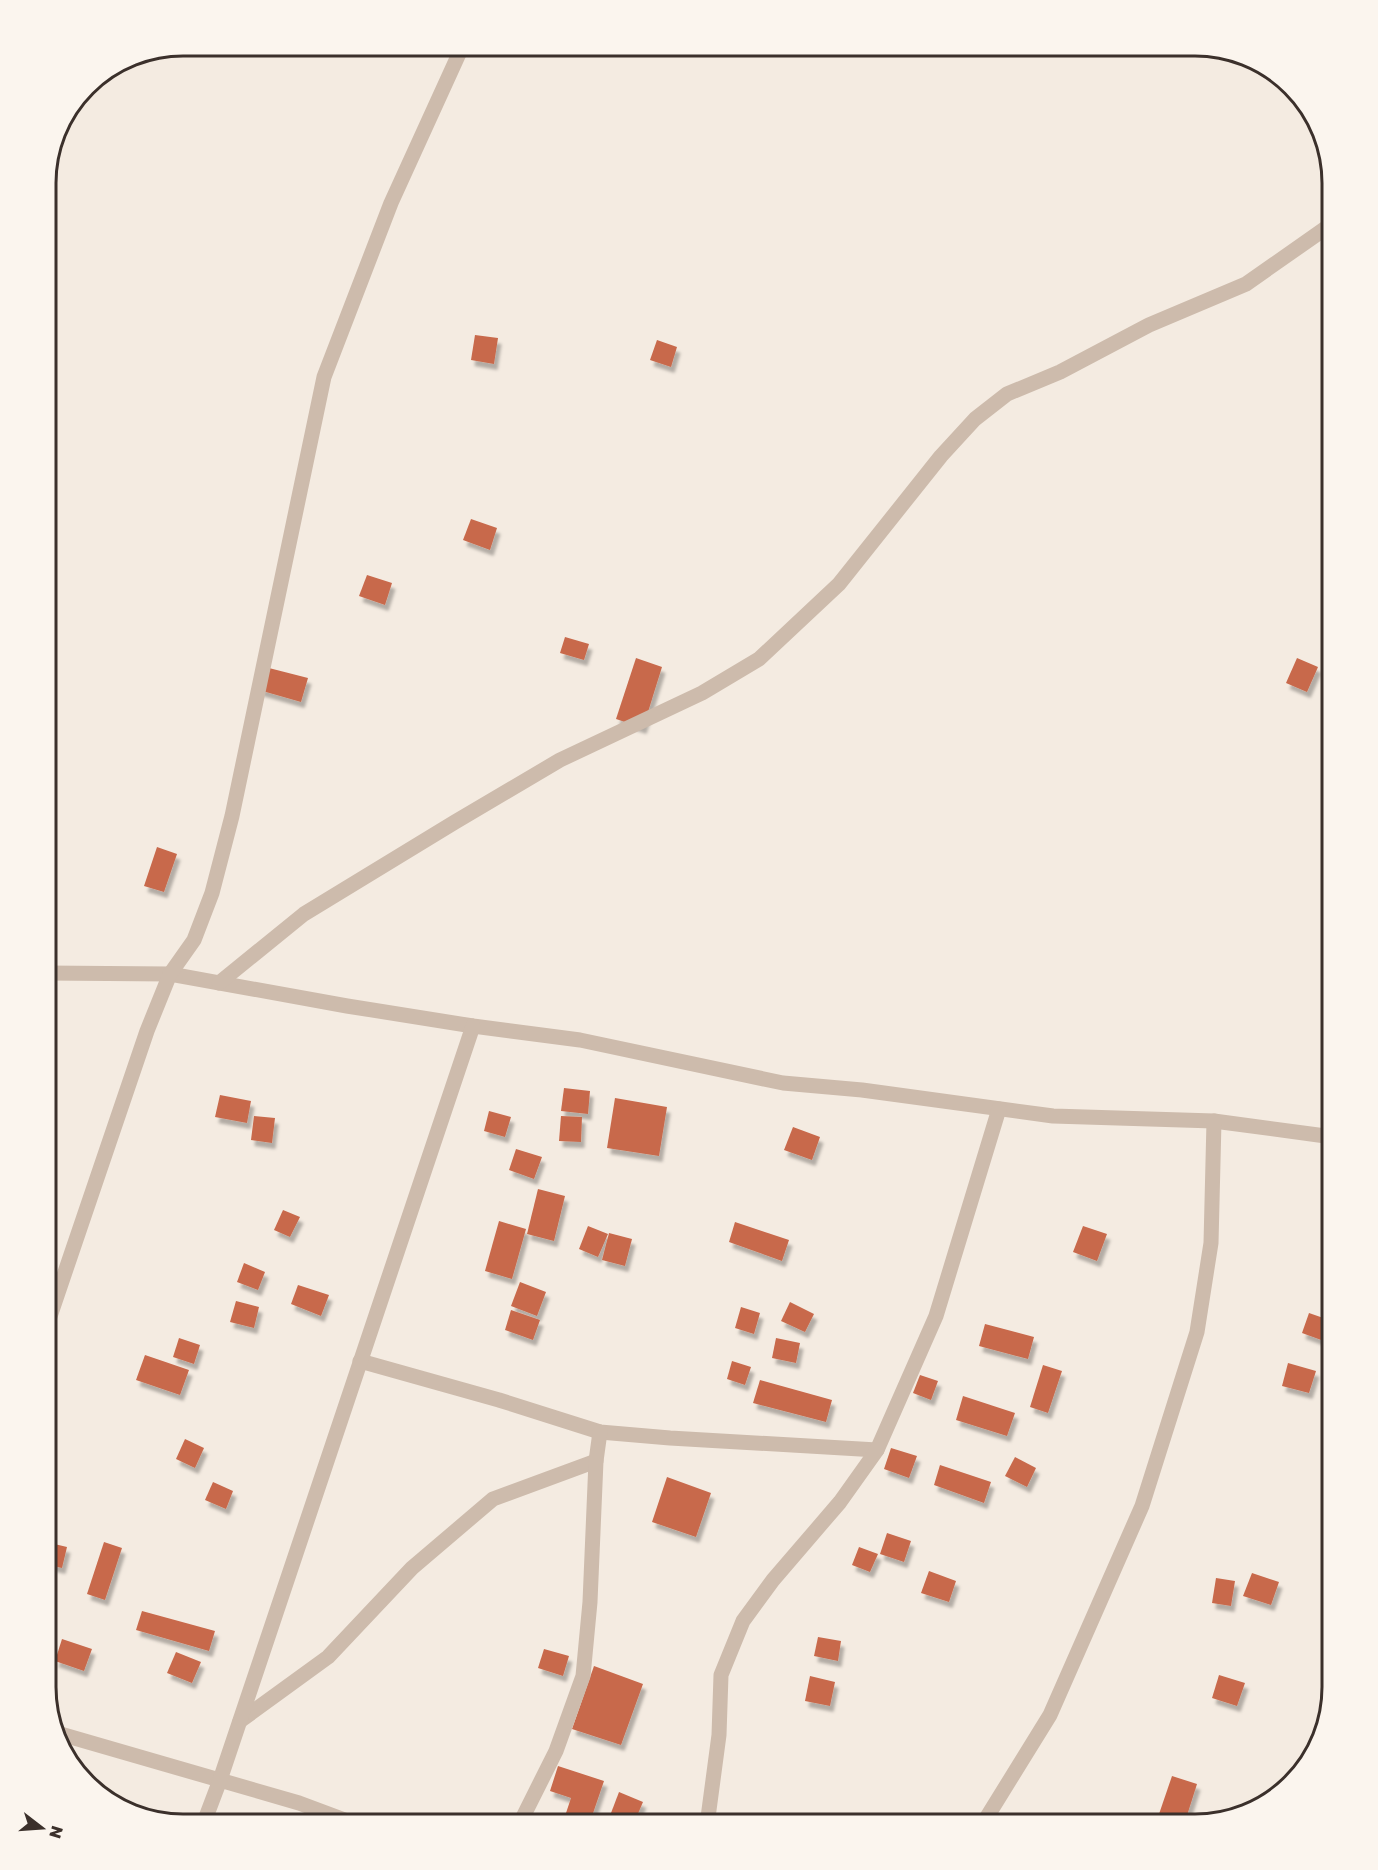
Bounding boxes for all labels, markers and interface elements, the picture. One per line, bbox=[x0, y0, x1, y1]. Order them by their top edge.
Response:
north arrow bbox=[12, 1798, 72, 1858]
text: N bbox=[45, 1824, 68, 1841]

